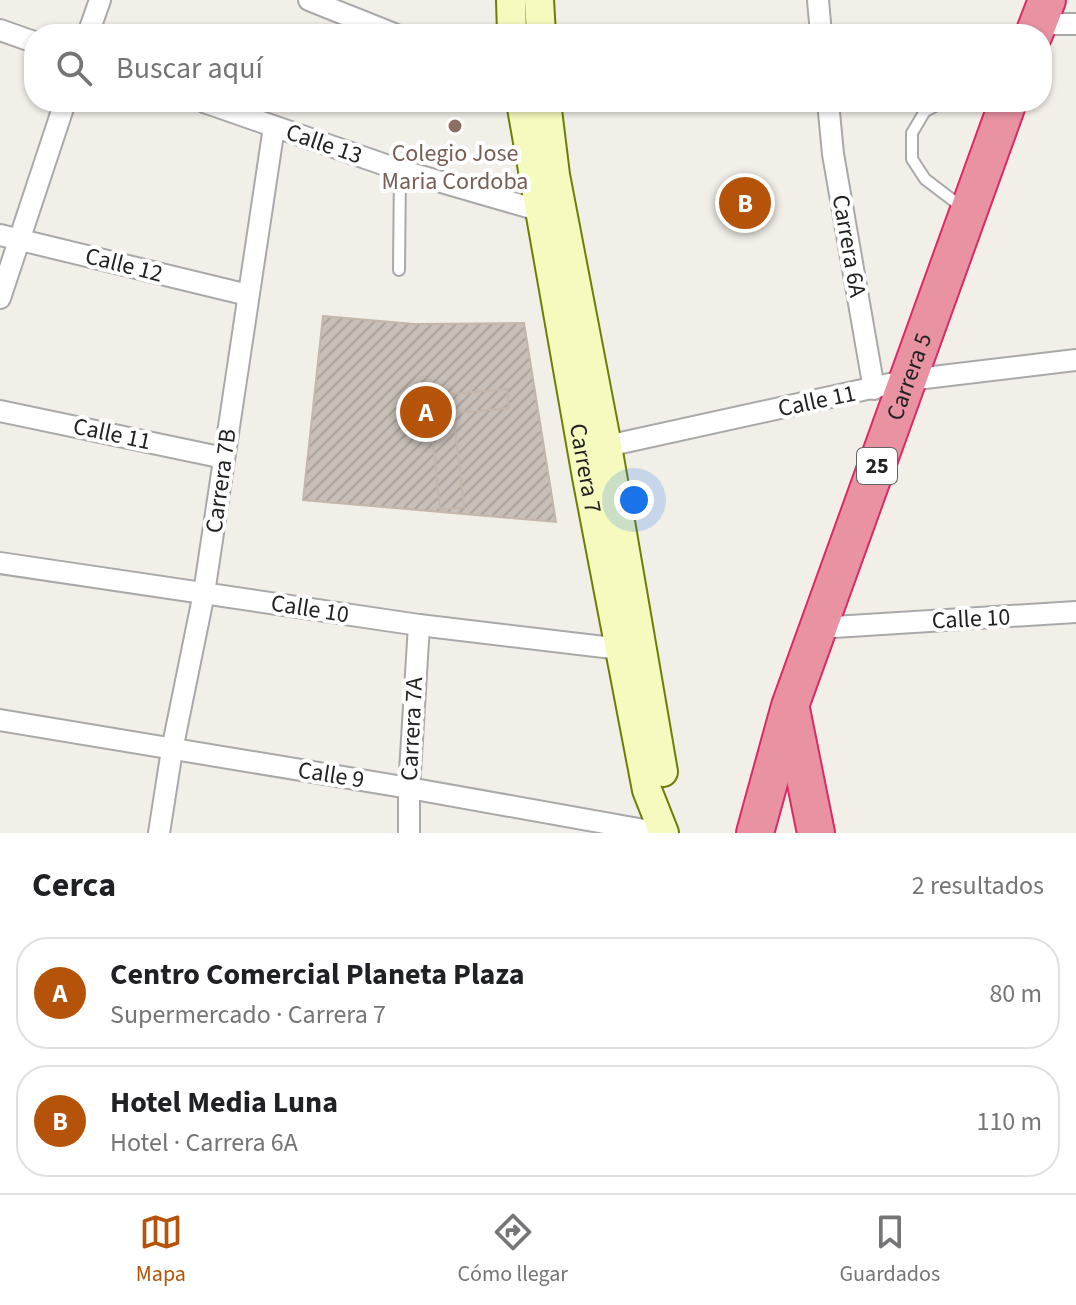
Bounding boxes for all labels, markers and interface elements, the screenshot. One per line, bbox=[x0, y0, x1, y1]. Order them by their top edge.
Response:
search box bbox=[24, 24, 1052, 112]
icon: search bbox=[52, 46, 96, 90]
text: Buscar aquí bbox=[116, 47, 263, 90]
street label: Calle 13 bbox=[281, 115, 367, 173]
marker: Colegio Jose Maria Cordoba bbox=[446, 117, 464, 135]
place label: Colegio Jose Maria Cordoba bbox=[382, 136, 528, 199]
pin: B bbox=[719, 173, 771, 233]
street label: Carrera 6A bbox=[823, 192, 875, 300]
street label: Calle 12 bbox=[82, 239, 166, 291]
street label: Carrera 5 bbox=[877, 328, 941, 425]
street label: Calle 11 bbox=[775, 376, 859, 426]
pin: A bbox=[400, 382, 452, 442]
street label: Calle 11 bbox=[70, 409, 154, 459]
street label: Carrera 7 bbox=[560, 421, 611, 516]
street label: Carrera 7B bbox=[196, 427, 246, 535]
road number: 25 bbox=[857, 448, 897, 484]
your location bbox=[614, 480, 654, 520]
street label: Calle 10 bbox=[268, 586, 352, 632]
street label: Calle 10 bbox=[931, 599, 1011, 639]
street label: Carrera 7A bbox=[392, 676, 432, 782]
street label: Calle 9 bbox=[295, 753, 367, 797]
text: Cerca bbox=[32, 861, 116, 910]
text: 2 resultados bbox=[912, 867, 1044, 904]
text: Centro Comercial Planeta Plaza bbox=[110, 953, 524, 996]
text: A bbox=[53, 975, 67, 1012]
text: 80 m bbox=[989, 975, 1042, 1012]
text: Supermercado · Carrera 7 bbox=[110, 996, 386, 1033]
text: Hotel Media Luna bbox=[110, 1081, 338, 1124]
text: B bbox=[52, 1103, 68, 1140]
text: 110 m bbox=[976, 1103, 1042, 1140]
text: Hotel · Carrera 6A bbox=[110, 1124, 298, 1161]
tab: Mapa bbox=[136, 1210, 186, 1290]
tab: Cómo llegar bbox=[457, 1210, 568, 1290]
tab: Guardados bbox=[840, 1210, 940, 1290]

